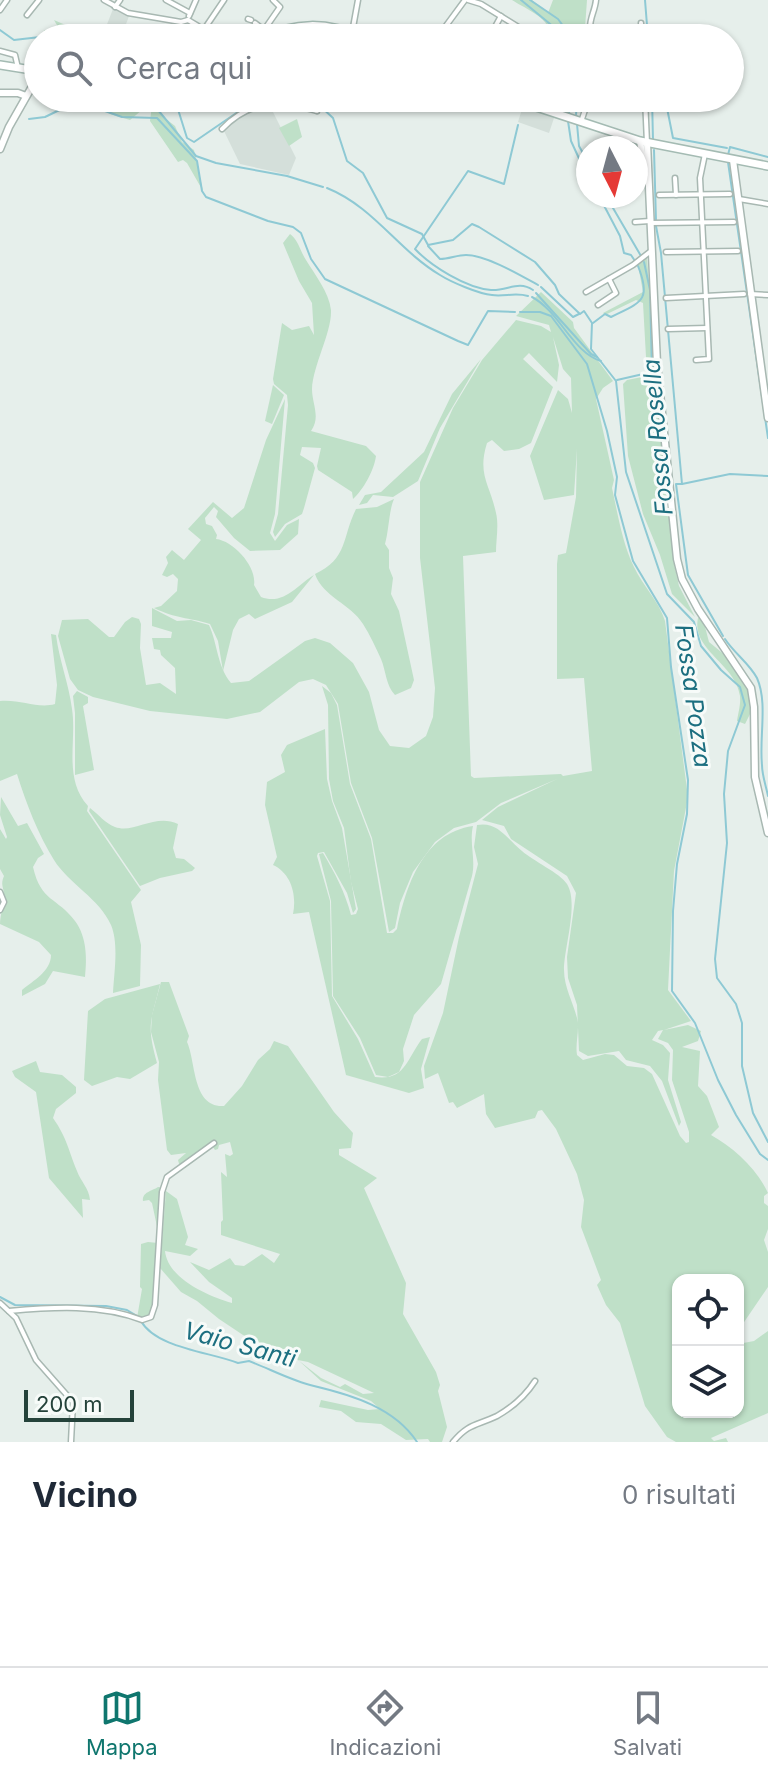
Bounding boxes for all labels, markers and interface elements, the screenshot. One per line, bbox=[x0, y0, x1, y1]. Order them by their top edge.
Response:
search box bbox=[24, 24, 744, 112]
icon: search bbox=[52, 46, 96, 90]
text: Cerca qui bbox=[116, 50, 252, 86]
north arrow bbox=[576, 136, 648, 208]
water label: Fossa Rosella bbox=[636, 358, 679, 516]
water label: Fossa Pozza bbox=[669, 622, 718, 770]
map controls bbox=[672, 1274, 744, 1418]
button: locate bbox=[672, 1274, 744, 1346]
water label: Vaio Santi bbox=[181, 1316, 301, 1374]
button: layers bbox=[672, 1346, 744, 1418]
scale bar bbox=[24, 1386, 134, 1422]
text: 200 m bbox=[36, 1391, 103, 1417]
text: Vicino bbox=[32, 1474, 138, 1515]
text: 0 risultati bbox=[622, 1479, 736, 1510]
tab: Mappa bbox=[86, 1686, 158, 1760]
tab: Indicazioni bbox=[329, 1686, 441, 1760]
tab: Salvati bbox=[613, 1686, 682, 1760]

